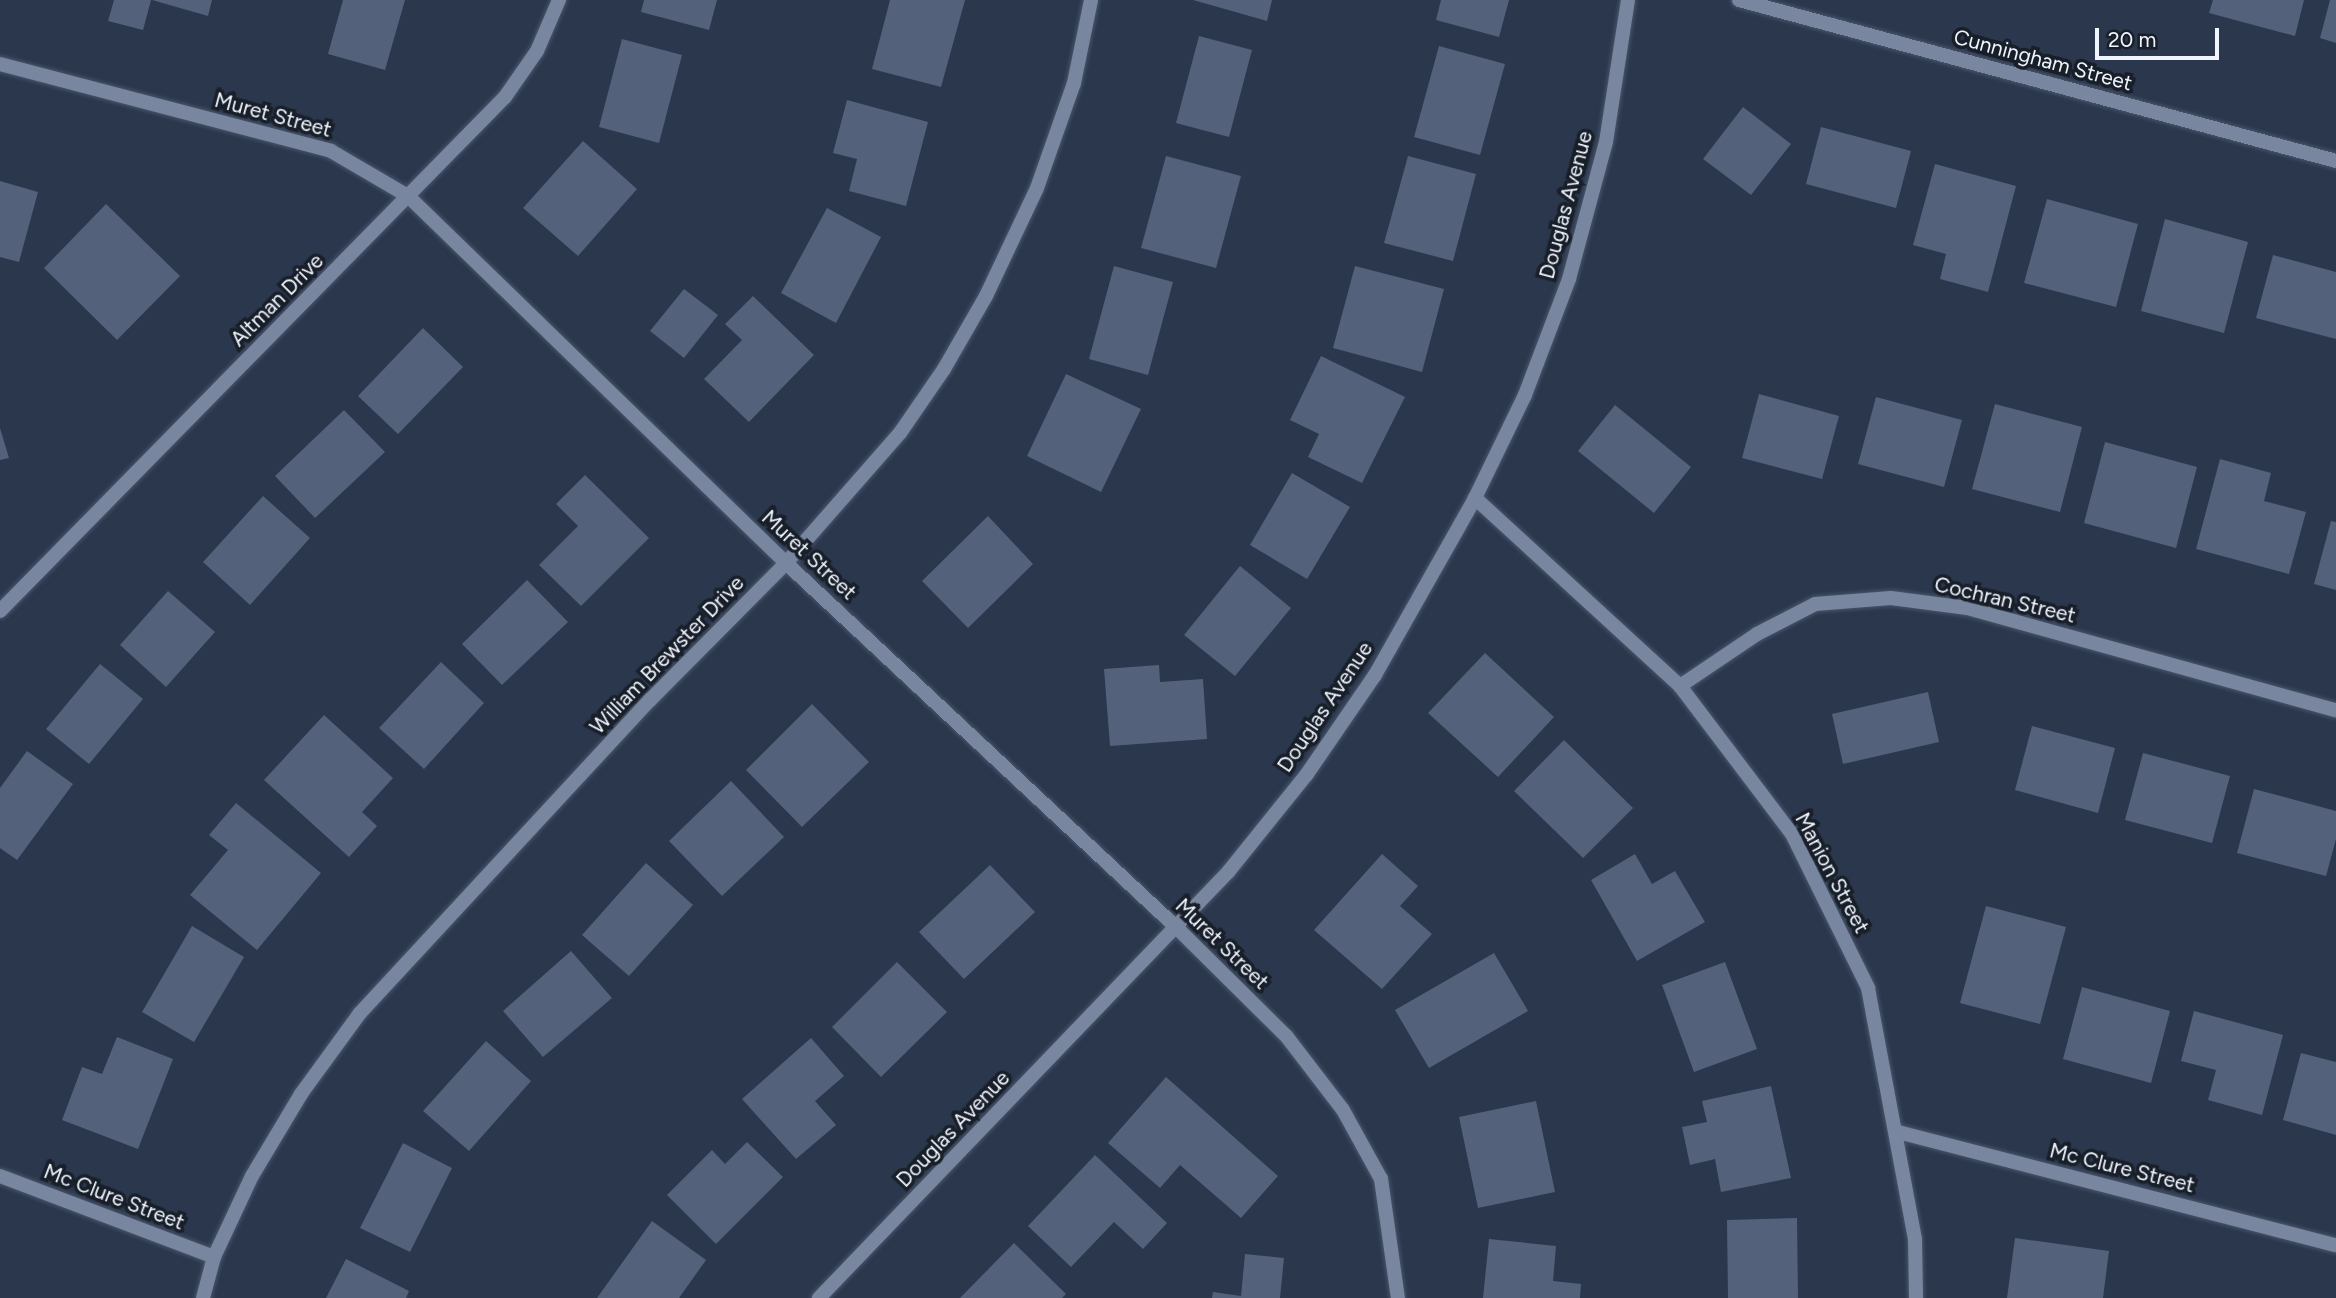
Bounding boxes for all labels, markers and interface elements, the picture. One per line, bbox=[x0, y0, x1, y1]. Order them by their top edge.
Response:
scale bar bbox=[2098, 14, 2222, 58]
street label: Cunningham Street bbox=[1951, 24, 2135, 96]
text: 20 m bbox=[2108, 27, 2156, 52]
street label: Muret Street bbox=[212, 87, 334, 143]
street label: Douglas Avenue bbox=[1534, 128, 1598, 282]
street label: Altman Drive bbox=[225, 248, 329, 352]
street label: Muret Street bbox=[757, 505, 861, 605]
street label: William Brewster Drive bbox=[585, 571, 749, 739]
street label: Cochran Street bbox=[1932, 572, 2078, 628]
street label: Douglas Avenue bbox=[1272, 637, 1378, 777]
street label: Manion Street bbox=[1790, 808, 1874, 938]
street label: Muret Street bbox=[1170, 893, 1274, 995]
street label: Douglas Avenue bbox=[891, 1066, 1015, 1192]
street label: Mc Clure Street bbox=[2047, 1138, 2197, 1198]
street label: Mc Clure Street bbox=[40, 1159, 188, 1235]

